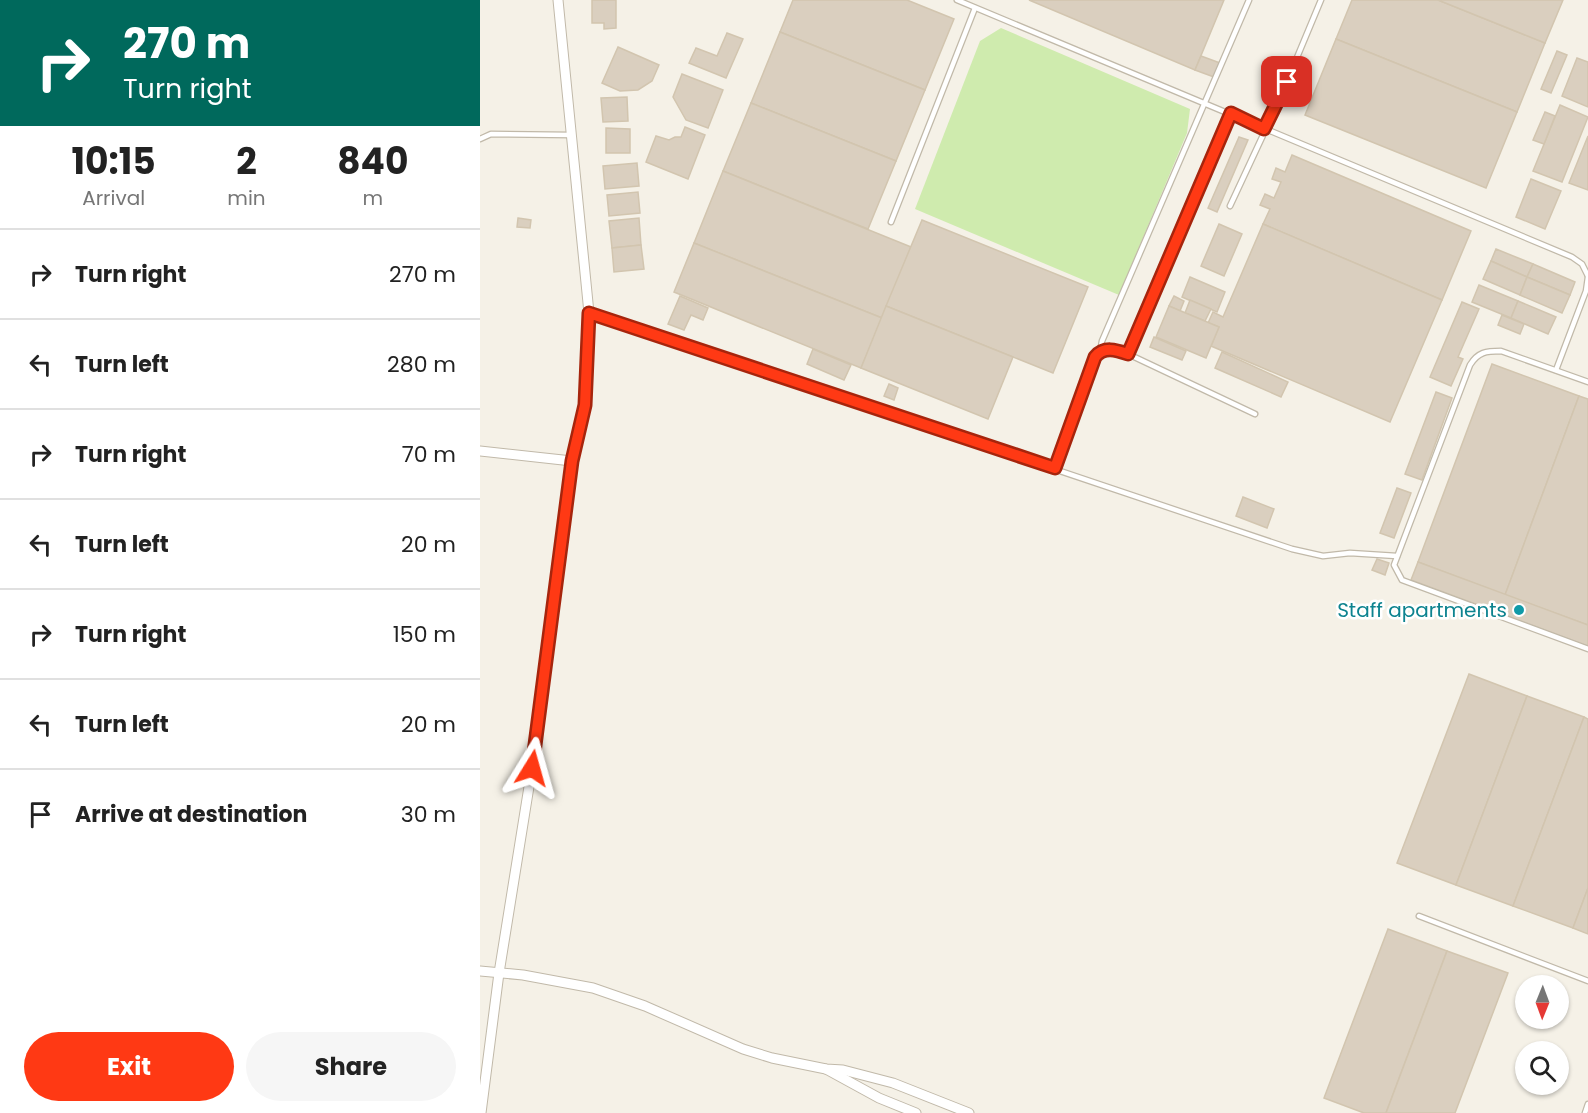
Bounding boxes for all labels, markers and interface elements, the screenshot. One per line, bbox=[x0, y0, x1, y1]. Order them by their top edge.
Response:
text: 270 m bbox=[123, 14, 250, 73]
icon: right bbox=[24, 24, 102, 102]
pin bbox=[1261, 56, 1312, 107]
icon: arrive bbox=[1270, 65, 1303, 98]
text: Turn right bbox=[123, 70, 252, 107]
text: 10:15 bbox=[72, 136, 156, 187]
text: 2 bbox=[236, 136, 257, 187]
text: 840 bbox=[337, 136, 408, 187]
text: Arrival bbox=[82, 184, 145, 212]
text: min bbox=[227, 184, 266, 212]
text: m bbox=[363, 184, 383, 212]
icon: right bbox=[24, 258, 57, 291]
text: Turn right bbox=[75, 259, 186, 290]
text: 270 m bbox=[389, 259, 456, 290]
icon: left bbox=[24, 348, 57, 381]
text: Turn left bbox=[75, 349, 169, 380]
text: 280 m bbox=[387, 349, 456, 380]
icon: right bbox=[24, 438, 57, 471]
text: Turn right bbox=[75, 439, 186, 470]
text: 70 m bbox=[402, 439, 456, 470]
icon: left bbox=[24, 528, 57, 561]
text: Turn left bbox=[75, 529, 169, 560]
text: 20 m bbox=[401, 529, 456, 560]
place label: Staff apartments bbox=[1337, 596, 1507, 624]
marker: Staff apartments bbox=[1512, 603, 1526, 617]
icon: right bbox=[24, 618, 57, 651]
text: Turn right bbox=[75, 619, 186, 650]
text: 150 m bbox=[393, 619, 456, 650]
icon: left bbox=[24, 708, 57, 741]
text: Turn left bbox=[75, 709, 169, 740]
text: 20 m bbox=[401, 709, 456, 740]
position arrow bbox=[500, 736, 564, 800]
icon: arrive bbox=[24, 798, 57, 831]
text: Arrive at destination bbox=[75, 799, 307, 830]
text: 30 m bbox=[401, 799, 456, 830]
north arrow bbox=[1515, 975, 1569, 1029]
map controls bbox=[1515, 975, 1569, 1095]
button: Exit bbox=[24, 1032, 234, 1101]
button: Share bbox=[246, 1032, 456, 1101]
button: search bbox=[1515, 1041, 1569, 1095]

